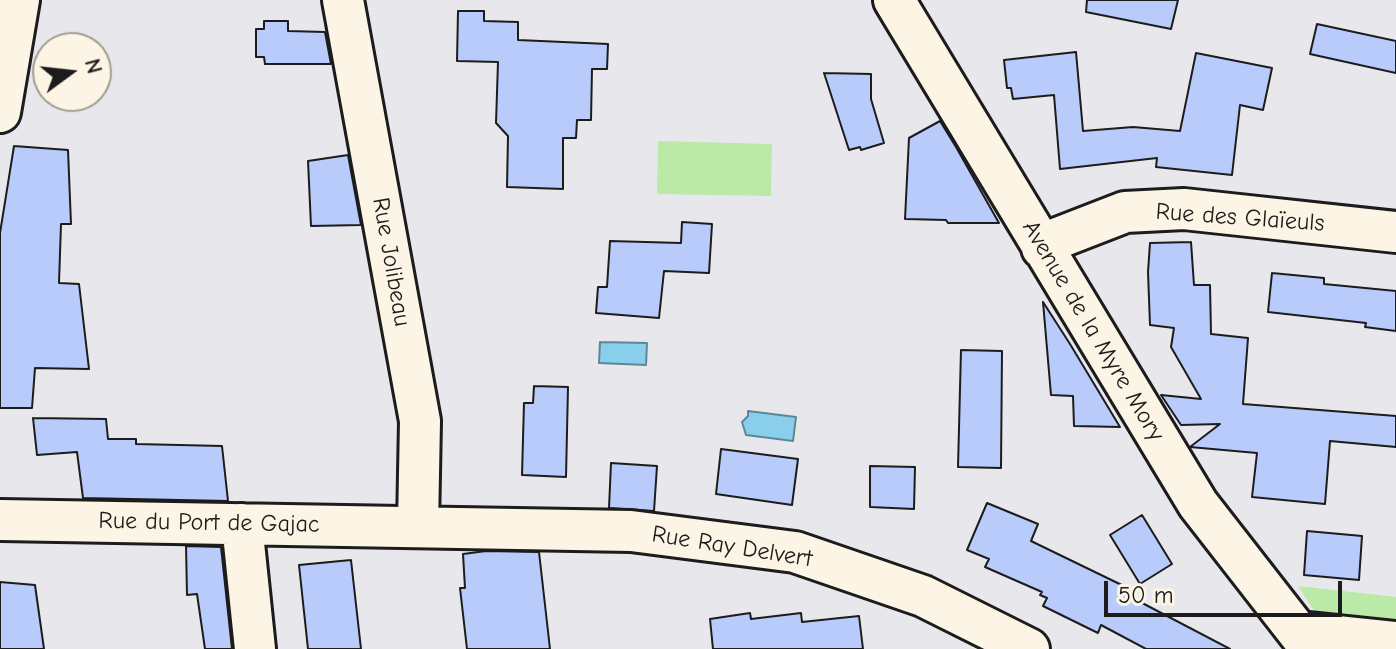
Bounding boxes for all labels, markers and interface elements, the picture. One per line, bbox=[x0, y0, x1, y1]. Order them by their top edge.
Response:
north arrow bbox=[32, 32, 112, 112]
text: N bbox=[79, 56, 108, 77]
street label: Rue Jolibeau bbox=[365, 195, 417, 329]
street label: Rue des Glaïeuls bbox=[1155, 198, 1325, 238]
street label: Avenue de la Myre Mory bbox=[1016, 215, 1170, 447]
street label: Rue du Port de Gajac bbox=[98, 507, 320, 539]
street label: Rue Ray Delvert bbox=[650, 520, 814, 574]
scale bar bbox=[1108, 565, 1346, 615]
text: 50 m bbox=[1118, 581, 1174, 609]

